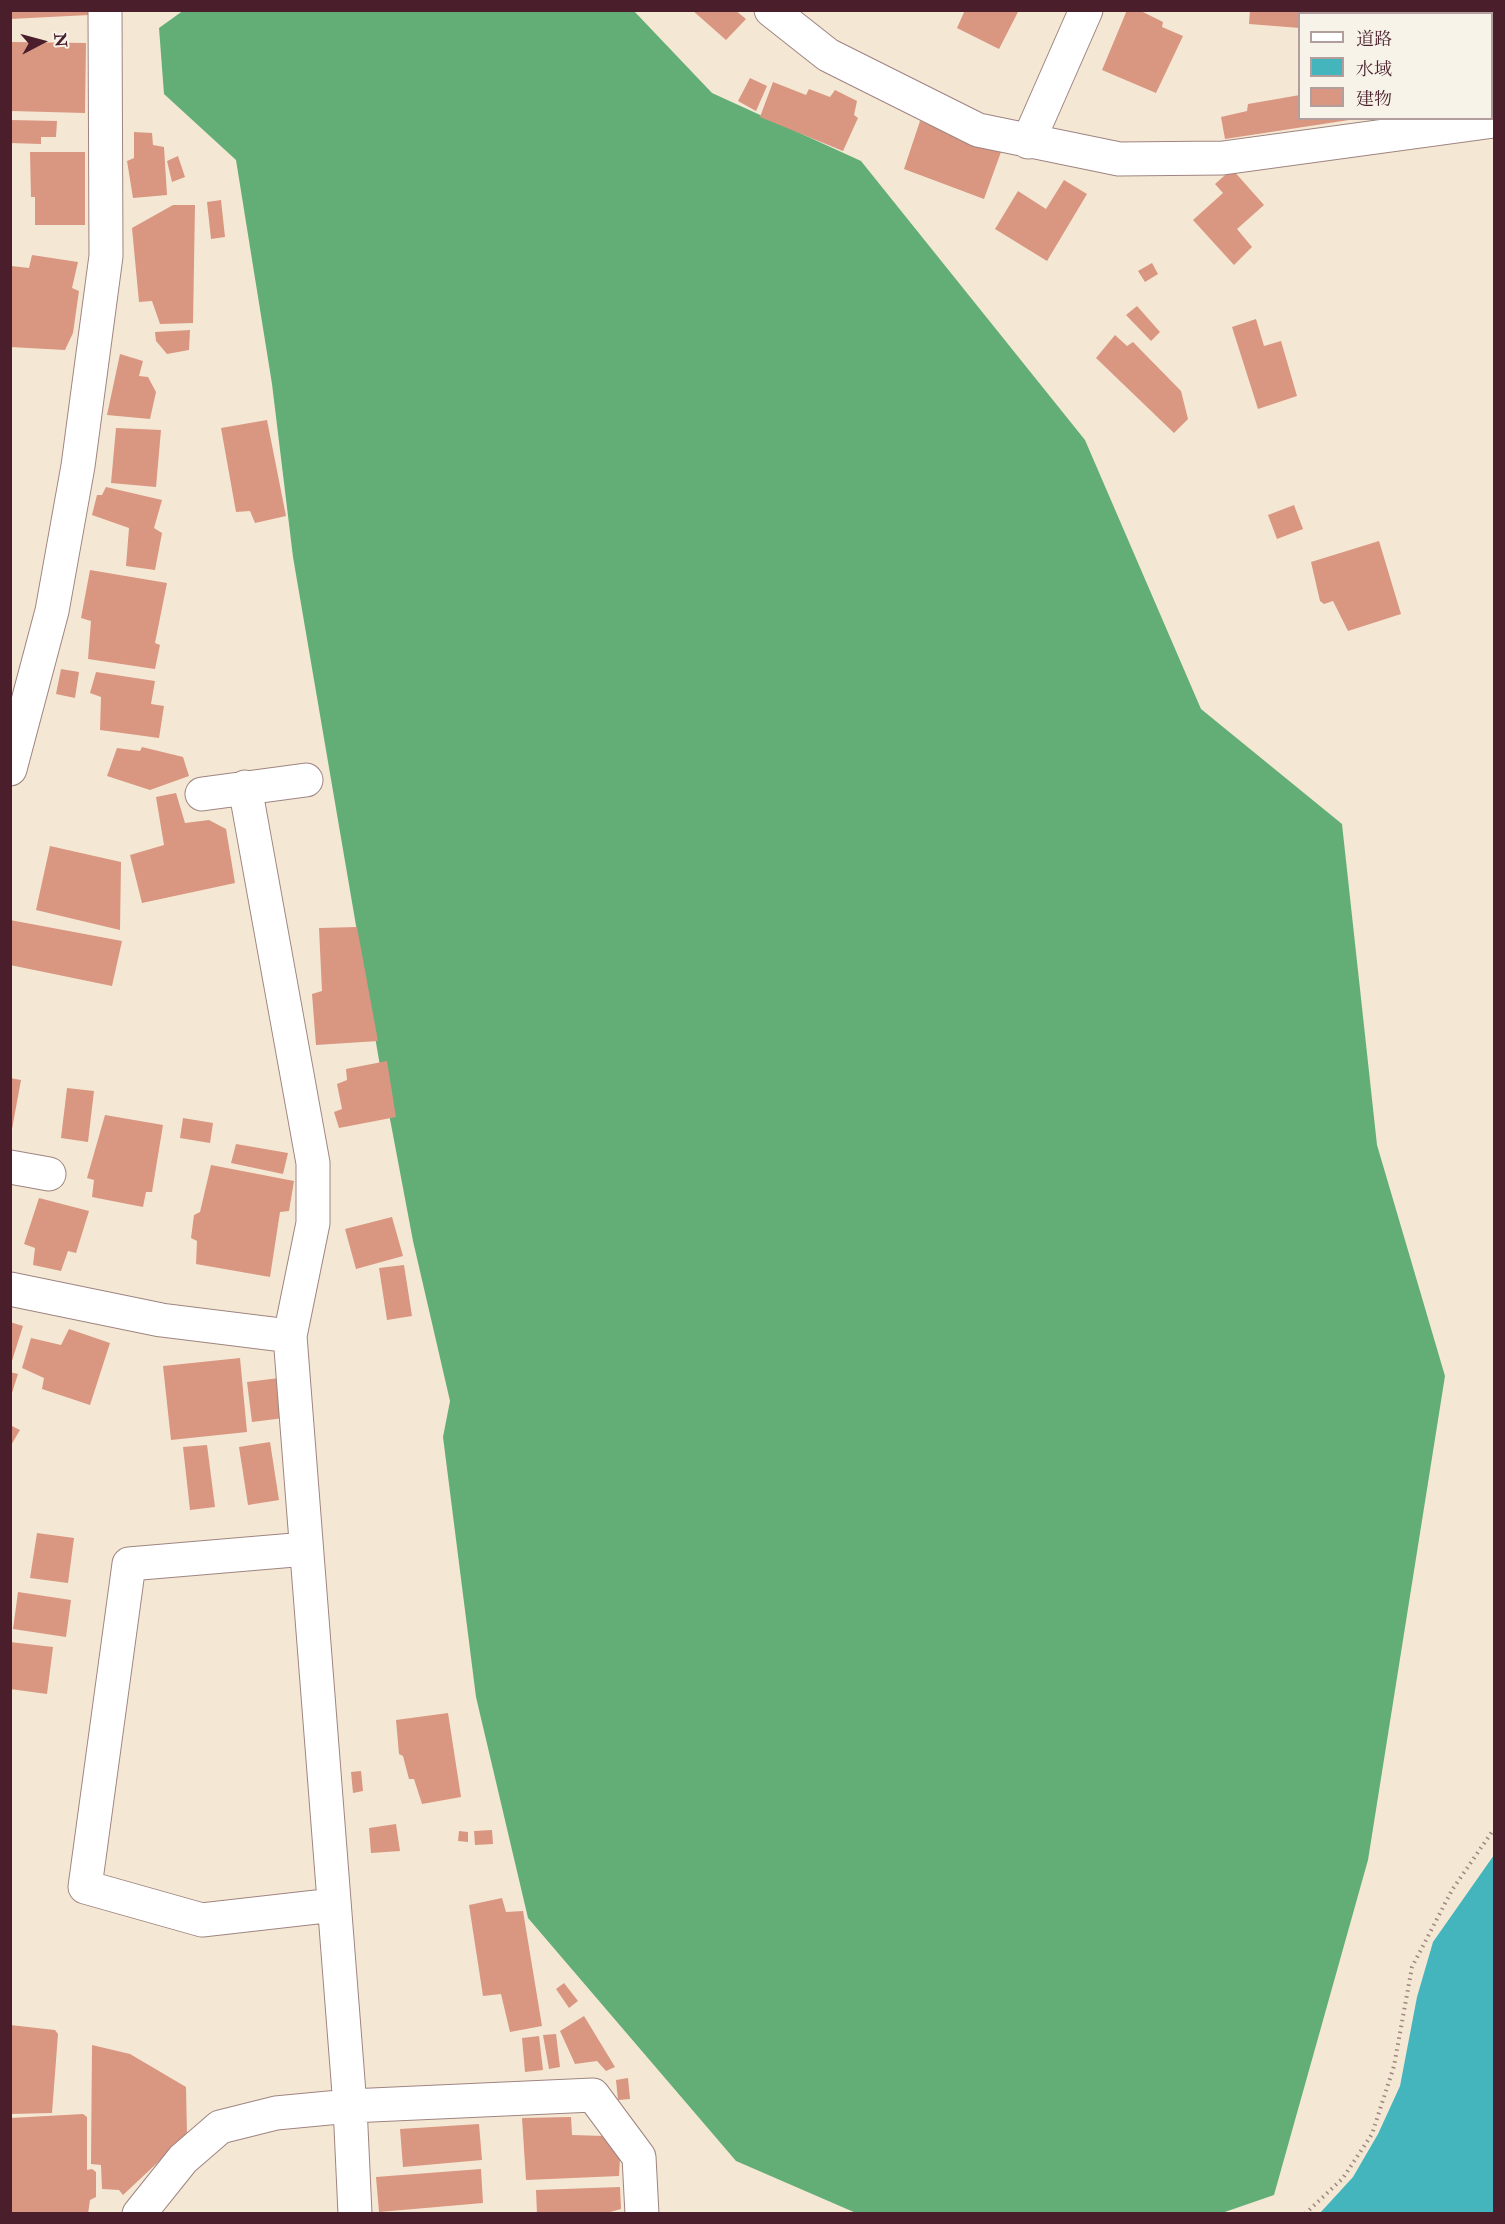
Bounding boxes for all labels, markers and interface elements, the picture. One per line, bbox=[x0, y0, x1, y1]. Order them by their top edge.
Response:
north arrow bbox=[12, 12, 72, 72]
legend bbox=[1298, 12, 1493, 120]
text: 道路 bbox=[1356, 28, 1392, 51]
text: N bbox=[49, 32, 71, 48]
text: 水域 bbox=[1356, 58, 1392, 81]
text: 建物 bbox=[1356, 88, 1392, 111]

